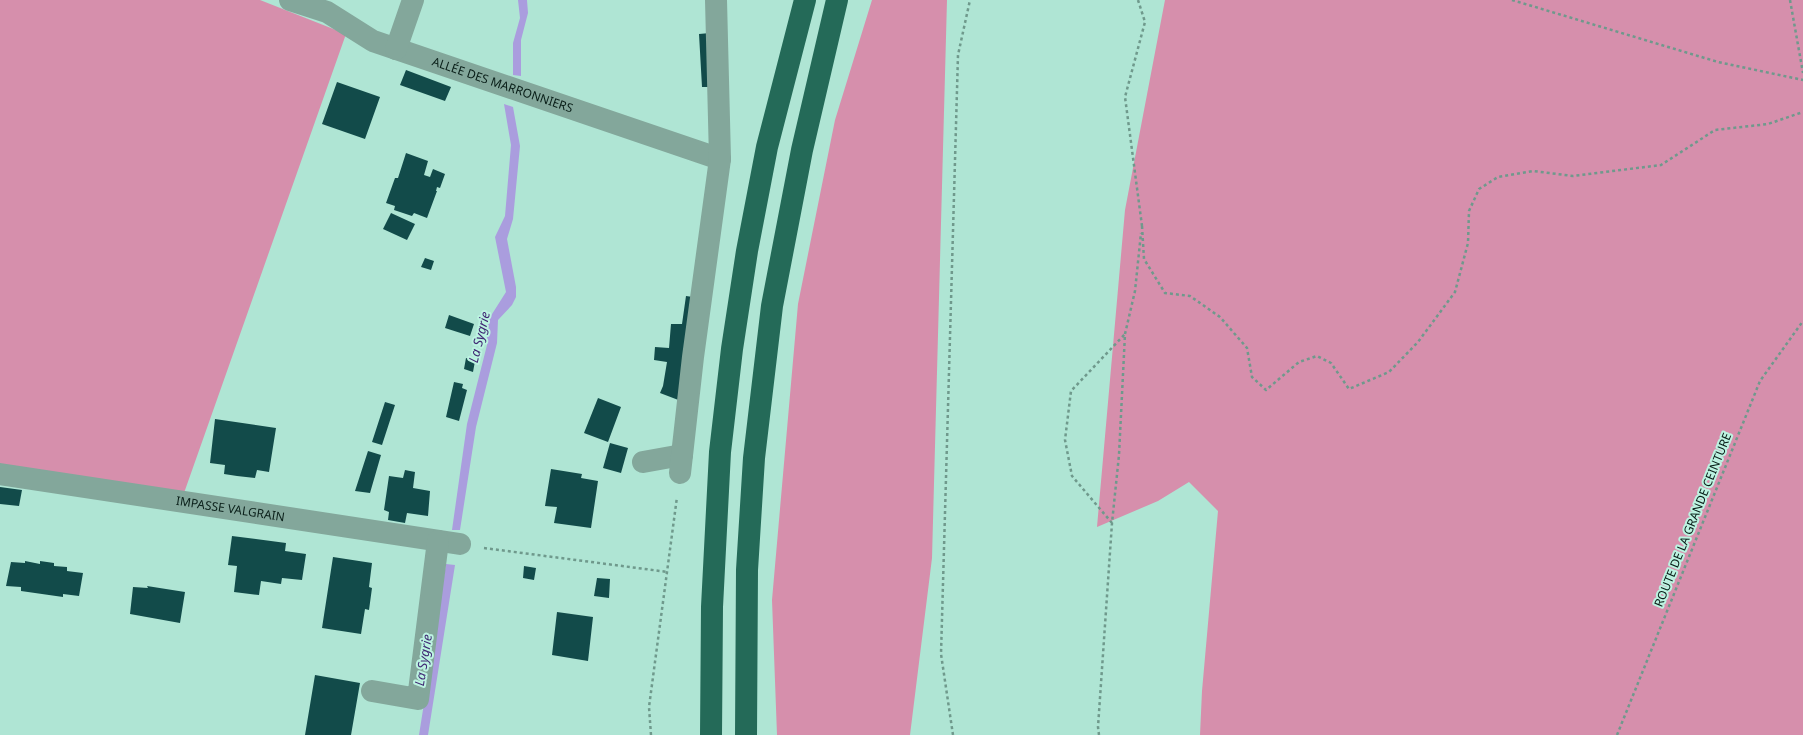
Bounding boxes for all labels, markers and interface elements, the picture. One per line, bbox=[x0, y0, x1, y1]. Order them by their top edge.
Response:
street label: ALLÉE DES MARRONNIERS bbox=[430, 53, 576, 117]
water label: La Sygrie bbox=[464, 309, 494, 364]
street label: ROUTE DE LA GRANDE CEINTURE bbox=[1650, 430, 1735, 609]
street label: IMPASSE VALGRAIN bbox=[175, 492, 286, 525]
water label: La Sygrie bbox=[410, 632, 436, 687]

